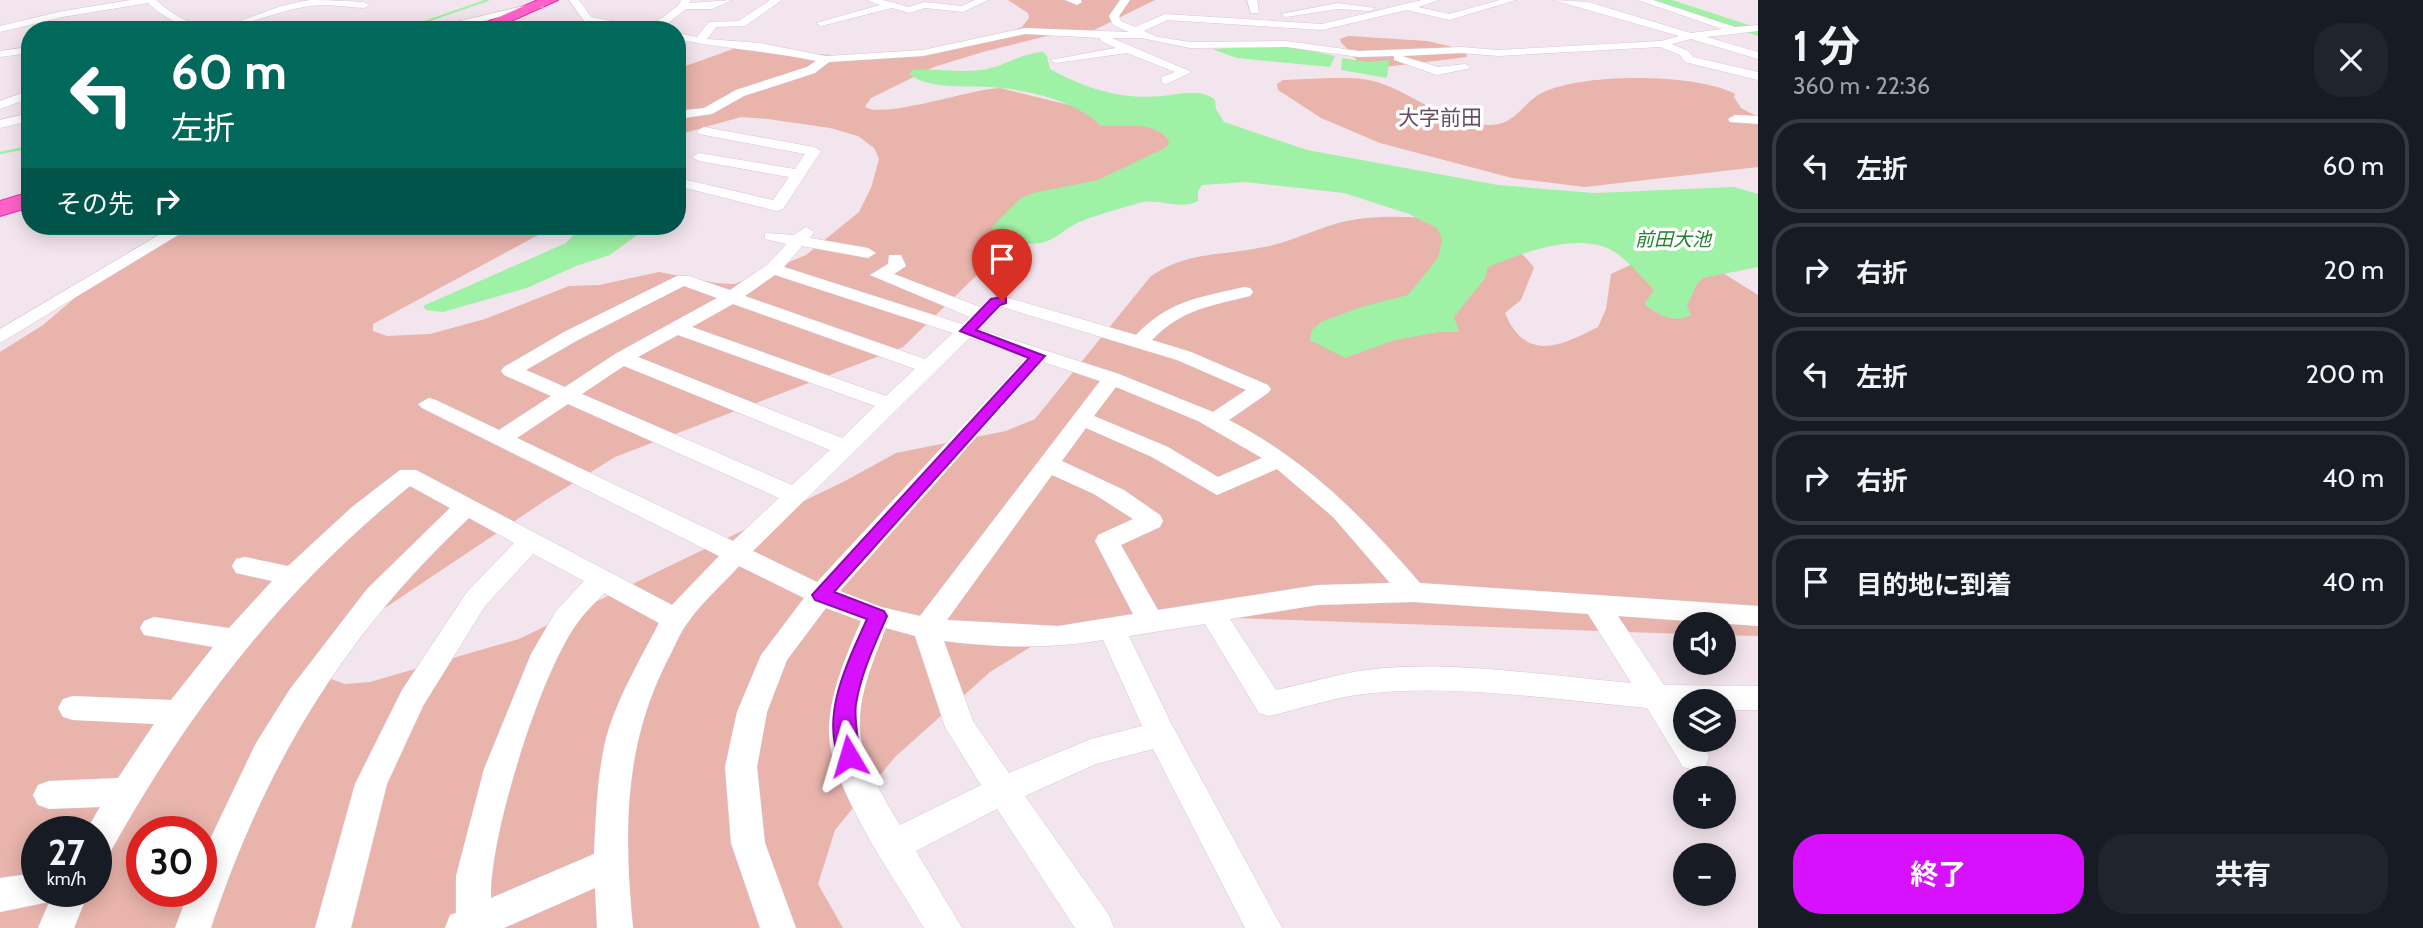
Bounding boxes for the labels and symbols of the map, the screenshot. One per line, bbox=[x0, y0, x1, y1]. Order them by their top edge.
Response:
district label: 大字前田 bbox=[1398, 105, 1482, 130]
water label: 前田大池 bbox=[1635, 228, 1713, 251]
pin bbox=[972, 229, 1032, 301]
position arrow bbox=[812, 719, 886, 793]
speed limit sign: 30 bbox=[126, 816, 217, 907]

